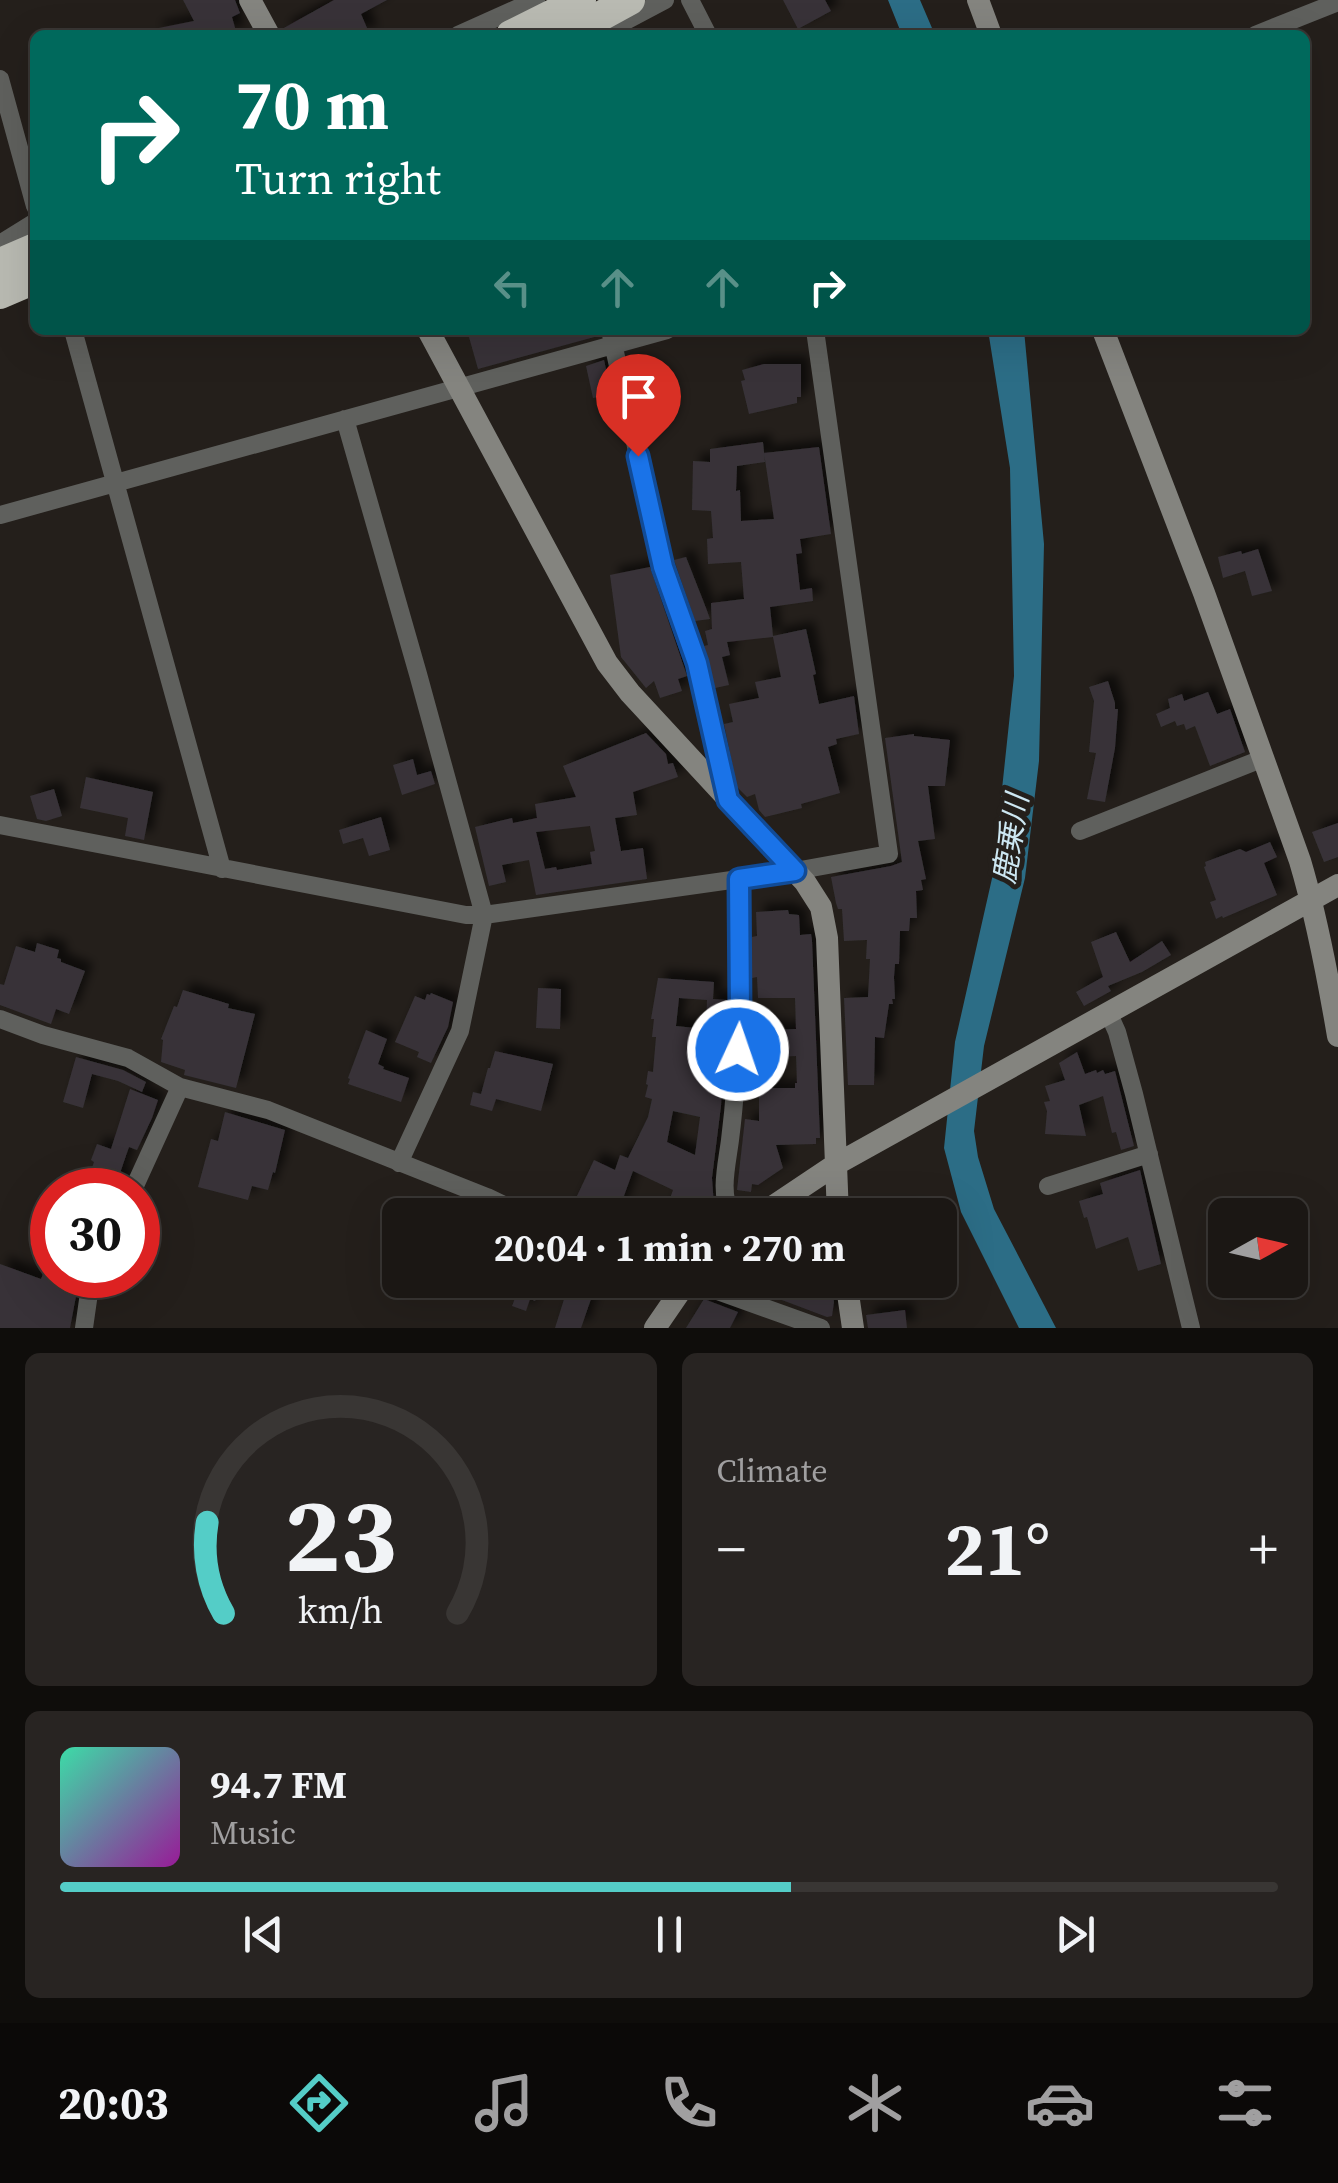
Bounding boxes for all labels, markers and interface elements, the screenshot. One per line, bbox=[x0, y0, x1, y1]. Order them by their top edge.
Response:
text: 70 m bbox=[235, 56, 389, 152]
icon: right bbox=[70, 70, 200, 200]
text: Turn right bbox=[235, 147, 441, 209]
icon: left bbox=[485, 260, 540, 315]
icon: ahead bbox=[590, 260, 645, 315]
icon: ahead bbox=[695, 260, 750, 315]
icon: right bbox=[800, 260, 855, 315]
pin bbox=[596, 354, 681, 457]
icon: arrive bbox=[611, 369, 666, 424]
water label: 鹿乗川 bbox=[983, 788, 1038, 887]
position arrow bbox=[686, 998, 790, 1102]
speed limit sign: 30 bbox=[30, 1168, 160, 1298]
north arrow bbox=[1208, 1198, 1308, 1298]
map controls bbox=[1208, 1198, 1308, 1298]
text: 20:04 · 1 min · 270 m bbox=[493, 1222, 846, 1274]
text: Climate bbox=[717, 1449, 828, 1493]
text: 23 bbox=[284, 1463, 397, 1606]
text: 21° bbox=[944, 1497, 1050, 1600]
text: − bbox=[717, 1511, 746, 1586]
text: + bbox=[1249, 1511, 1278, 1586]
text: km/h bbox=[298, 1586, 383, 1635]
text: 94.7 FM bbox=[210, 1759, 347, 1811]
text: Music bbox=[210, 1811, 296, 1855]
icon: previous bbox=[236, 1907, 291, 1962]
icon: pause bbox=[642, 1907, 697, 1962]
icon: next bbox=[1048, 1907, 1103, 1962]
icon: directions bbox=[284, 2068, 354, 2138]
icon: music bbox=[469, 2068, 539, 2138]
icon: phone bbox=[654, 2068, 724, 2138]
icon: climate bbox=[840, 2068, 910, 2138]
icon: car bbox=[1025, 2068, 1095, 2138]
icon: filters bbox=[1210, 2068, 1280, 2138]
text: 20:03 bbox=[58, 2072, 169, 2134]

